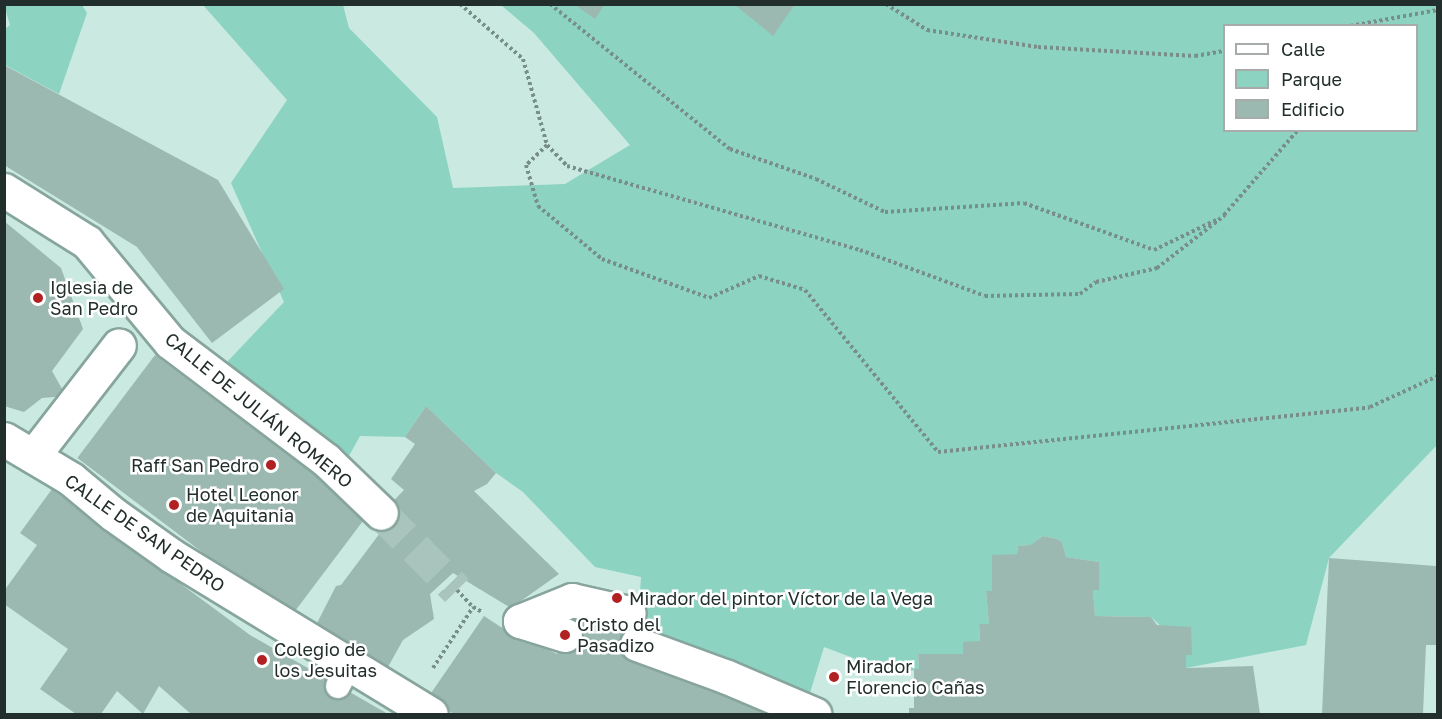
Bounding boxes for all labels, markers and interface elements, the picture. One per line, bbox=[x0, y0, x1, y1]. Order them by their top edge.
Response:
legend bbox=[1223, 24, 1418, 132]
text: Calle bbox=[1281, 38, 1325, 60]
text: Parque bbox=[1281, 68, 1342, 90]
text: Edificio bbox=[1281, 98, 1345, 120]
place label: Iglesia de San Pedro bbox=[50, 277, 138, 320]
marker: Iglesia de San Pedro bbox=[31, 291, 45, 305]
street label: CALLE DE JULIÁN ROMERO bbox=[161, 328, 357, 492]
place label: Raff San Pedro bbox=[131, 454, 259, 476]
marker: Raff San Pedro bbox=[264, 458, 278, 472]
street label: CALLE DE SAN PEDRO bbox=[61, 470, 229, 596]
place label: Hotel Leonor de Aquitania bbox=[186, 484, 299, 526]
marker: Hotel Leonor de Aquitania bbox=[167, 498, 181, 512]
place label: Mirador del pintor Víctor de la Vega bbox=[629, 587, 933, 609]
marker: Mirador del pintor Víctor de la Vega bbox=[610, 591, 624, 605]
place label: Cristo del Pasadizo bbox=[577, 614, 660, 656]
marker: Cristo del Pasadizo bbox=[558, 628, 572, 642]
place label: Colegio de los Jesuitas bbox=[274, 639, 377, 682]
marker: Colegio de los Jesuitas bbox=[255, 653, 269, 667]
place label: Mirador Florencio Cañas bbox=[846, 656, 985, 698]
marker: Mirador Florencio Cañas bbox=[827, 670, 841, 684]

